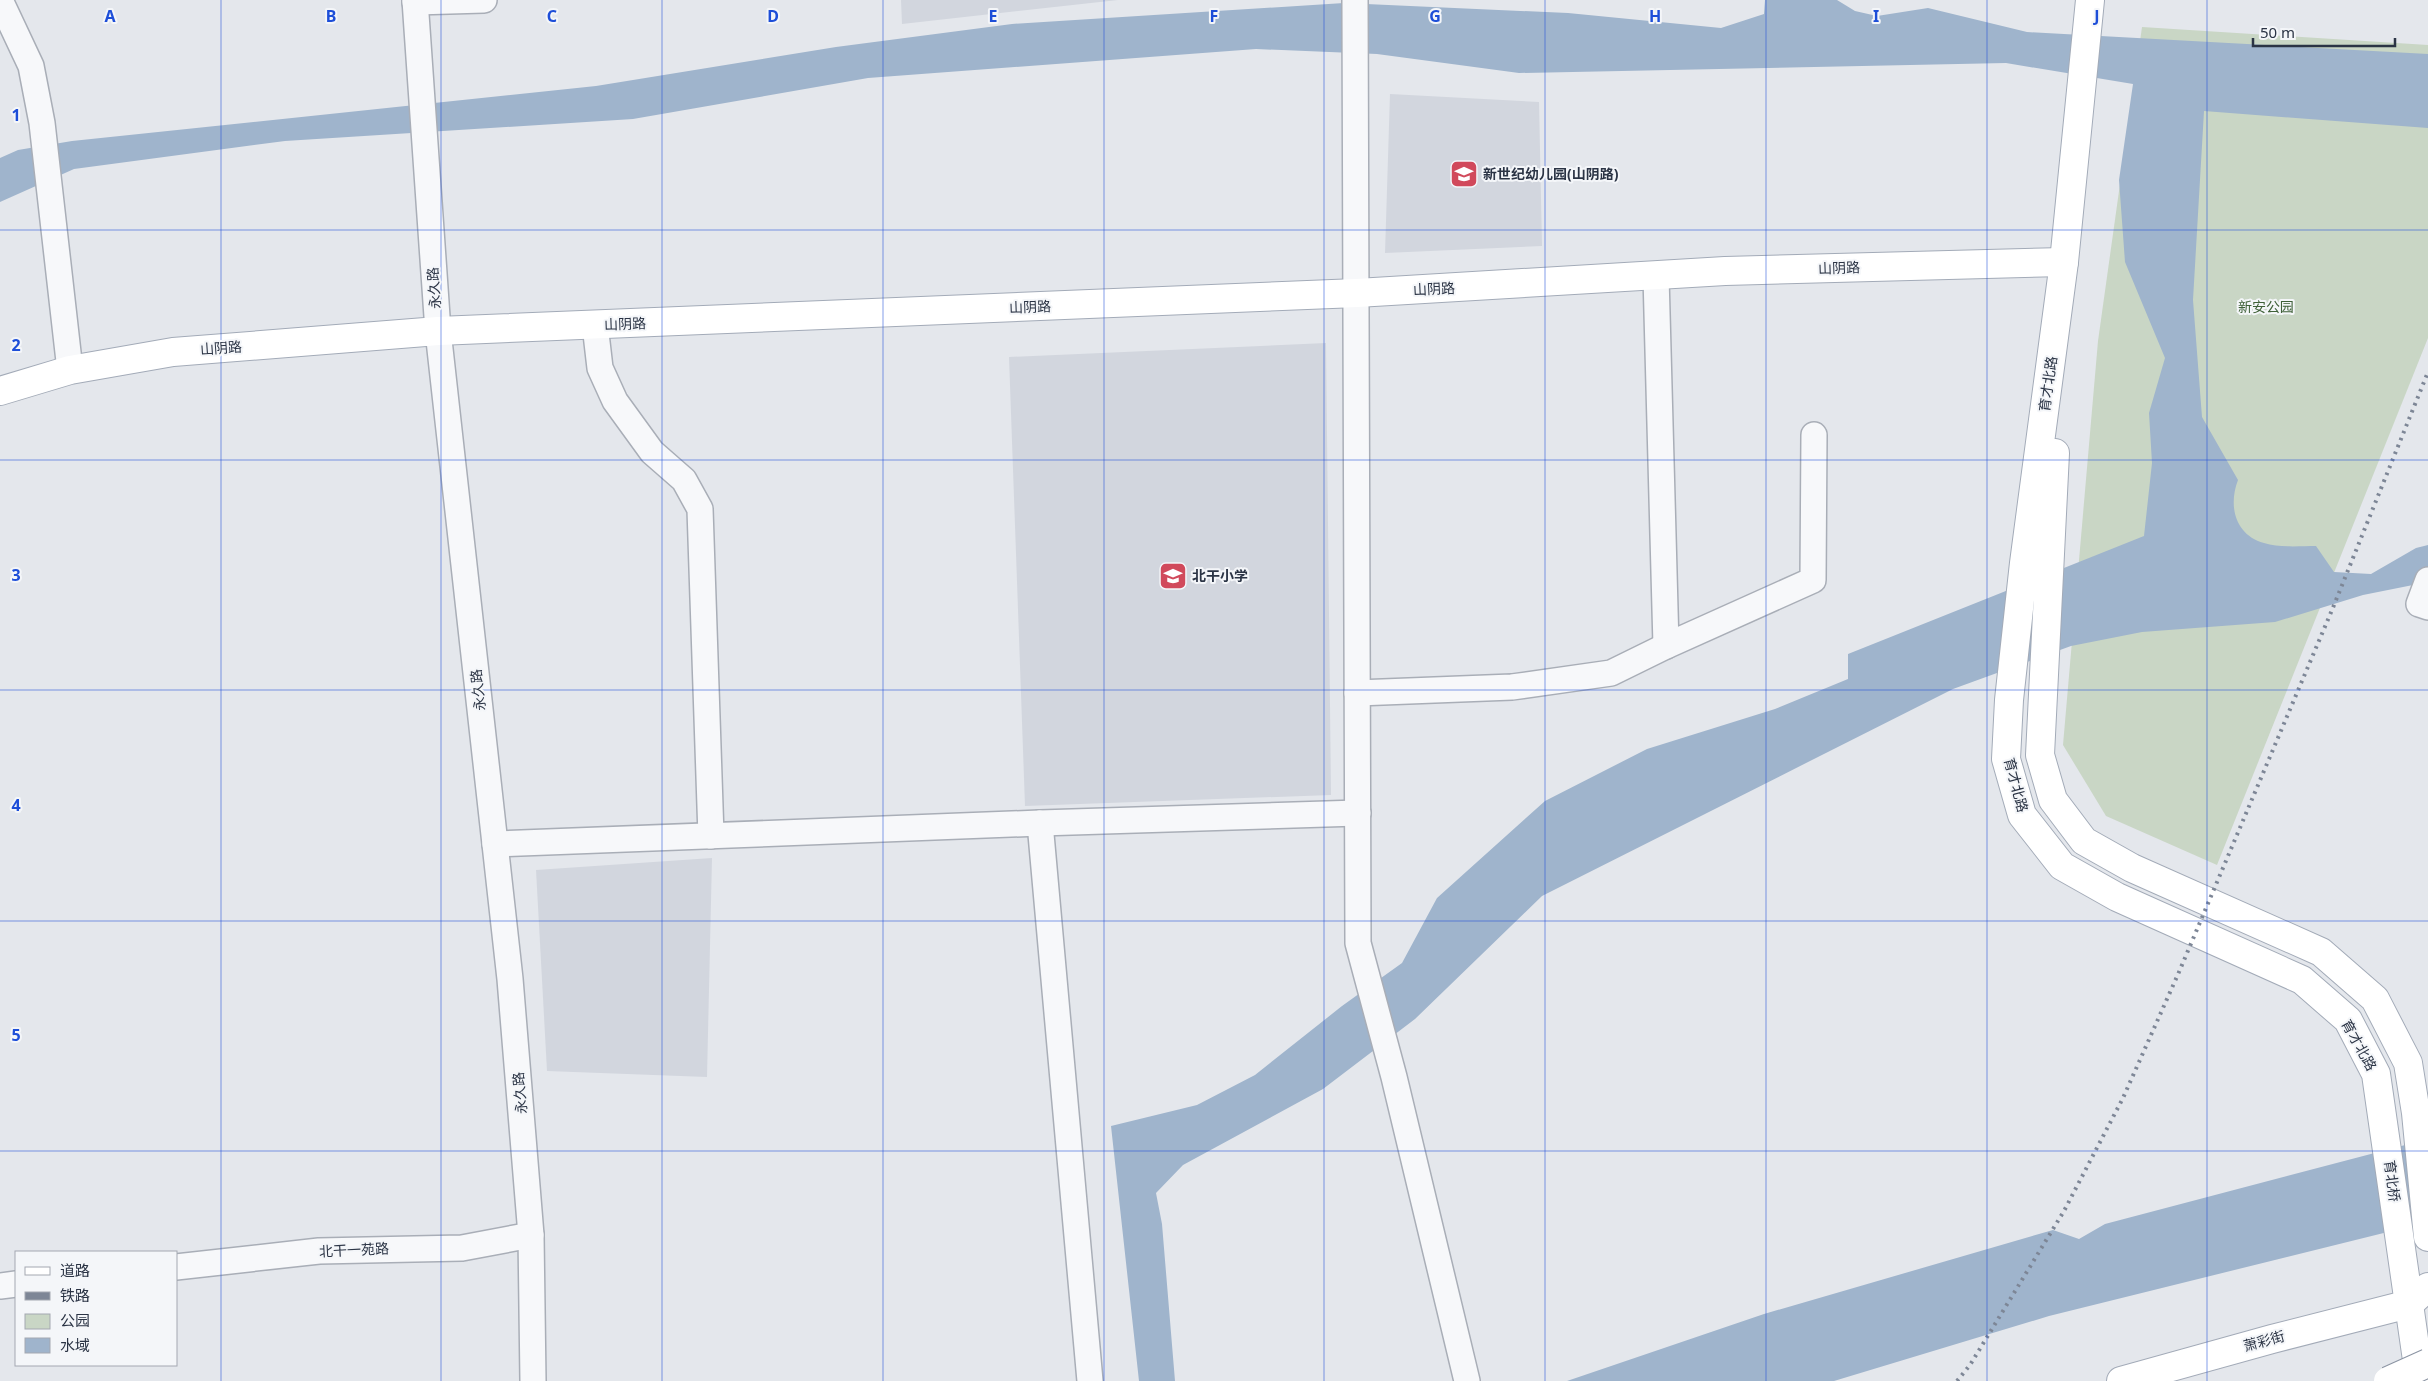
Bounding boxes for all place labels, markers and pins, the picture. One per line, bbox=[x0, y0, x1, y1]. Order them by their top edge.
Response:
school or university icon: 新世纪幼儿园(山阴路) bbox=[1449, 159, 1479, 189]
place label: 新世纪幼儿园(山阴路) bbox=[1483, 164, 1619, 183]
school or university icon: 北干小学 bbox=[1158, 561, 1188, 591]
place label: 北干小学 bbox=[1192, 566, 1248, 585]

